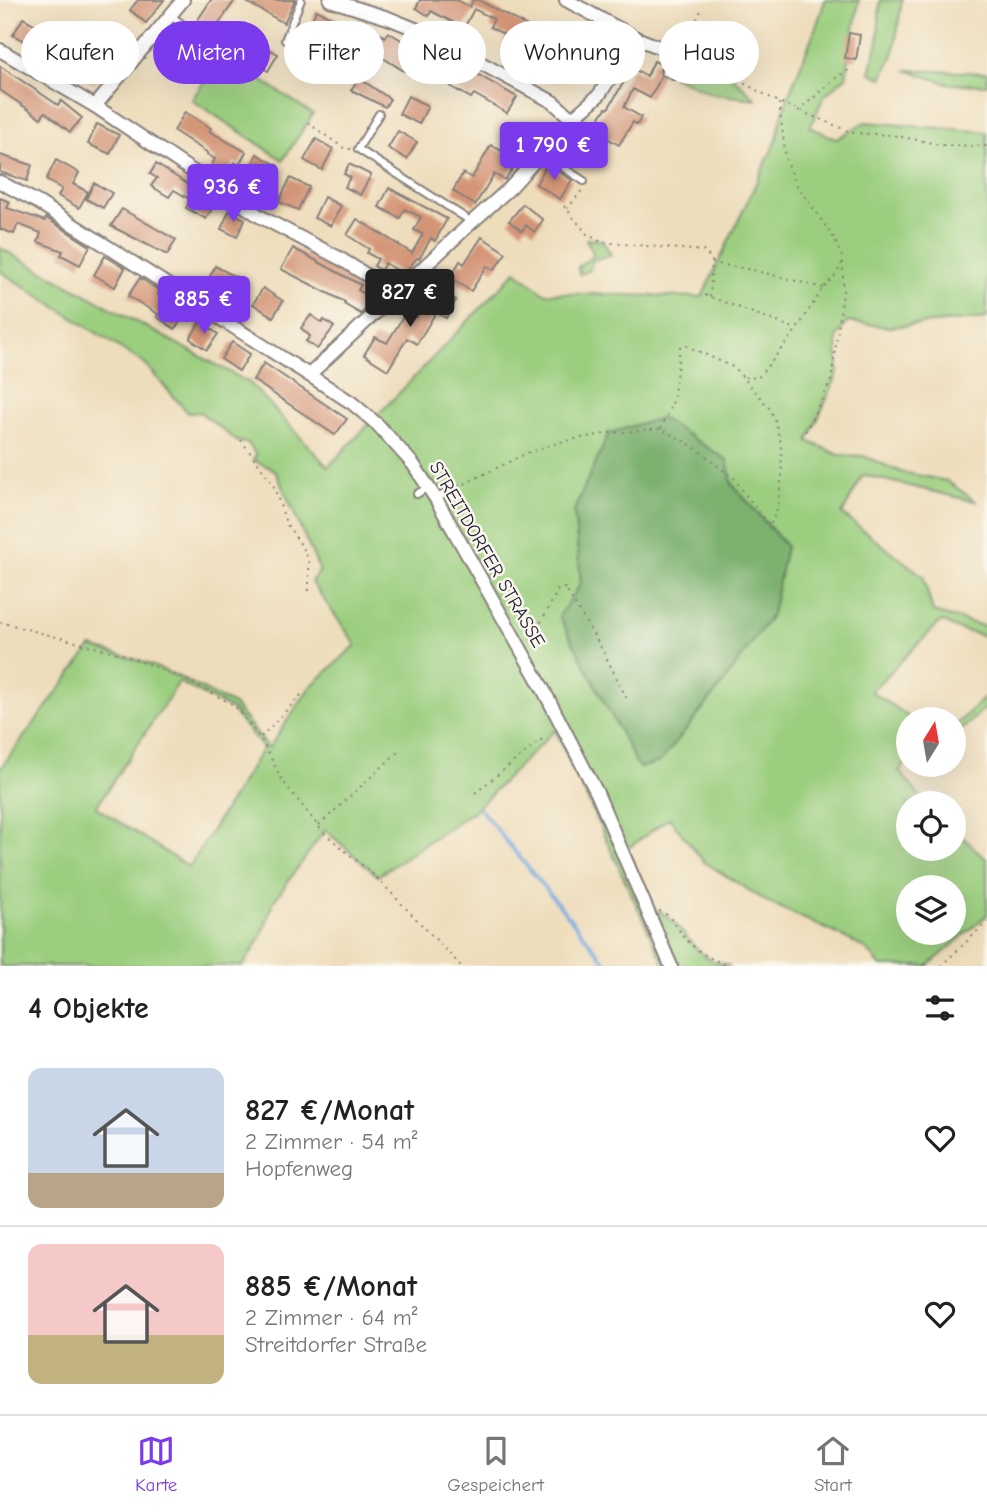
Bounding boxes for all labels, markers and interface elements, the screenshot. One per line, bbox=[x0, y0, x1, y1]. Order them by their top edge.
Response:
chip: Kaufen bbox=[21, 21, 139, 84]
chip: Mieten bbox=[153, 21, 270, 84]
chip: Filter bbox=[284, 21, 384, 84]
chip: Neu bbox=[398, 21, 486, 84]
chip: Wohnung bbox=[500, 21, 645, 84]
chip: Haus bbox=[659, 21, 759, 84]
pin: 1 790 € bbox=[489, 122, 619, 182]
text: 1 790 € bbox=[516, 131, 592, 158]
pin: 936 € bbox=[184, 164, 282, 224]
text: 936 € bbox=[203, 173, 263, 200]
pin: 827 € bbox=[361, 270, 459, 329]
pin: 885 € bbox=[155, 276, 253, 336]
text: 827 € bbox=[381, 278, 439, 305]
text: 885 € bbox=[174, 285, 234, 312]
street label: STREITDORFER STRASSE bbox=[425, 457, 549, 652]
north arrow bbox=[896, 707, 966, 777]
map controls bbox=[896, 707, 966, 945]
button: locate bbox=[896, 791, 966, 861]
button: layers bbox=[896, 875, 966, 945]
icon: filters bbox=[921, 989, 959, 1027]
text: 4 Objekte bbox=[28, 991, 149, 1026]
text: 827 €/Monat bbox=[245, 1093, 414, 1128]
icon: home bbox=[84, 1096, 168, 1180]
icon: heart bbox=[921, 1119, 959, 1157]
text: 2 Zimmer · 54 m² bbox=[245, 1128, 417, 1155]
text: Hopfenweg bbox=[245, 1155, 353, 1182]
text: 885 €/Monat bbox=[245, 1269, 417, 1304]
icon: home bbox=[84, 1272, 168, 1356]
icon: heart bbox=[921, 1295, 959, 1333]
text: 2 Zimmer · 64 m² bbox=[245, 1304, 417, 1331]
text: Streitdorfer Straße bbox=[245, 1331, 427, 1358]
tab: Karte bbox=[135, 1432, 177, 1496]
tab: Gespeichert bbox=[447, 1432, 544, 1496]
tab: Start bbox=[814, 1432, 852, 1496]

